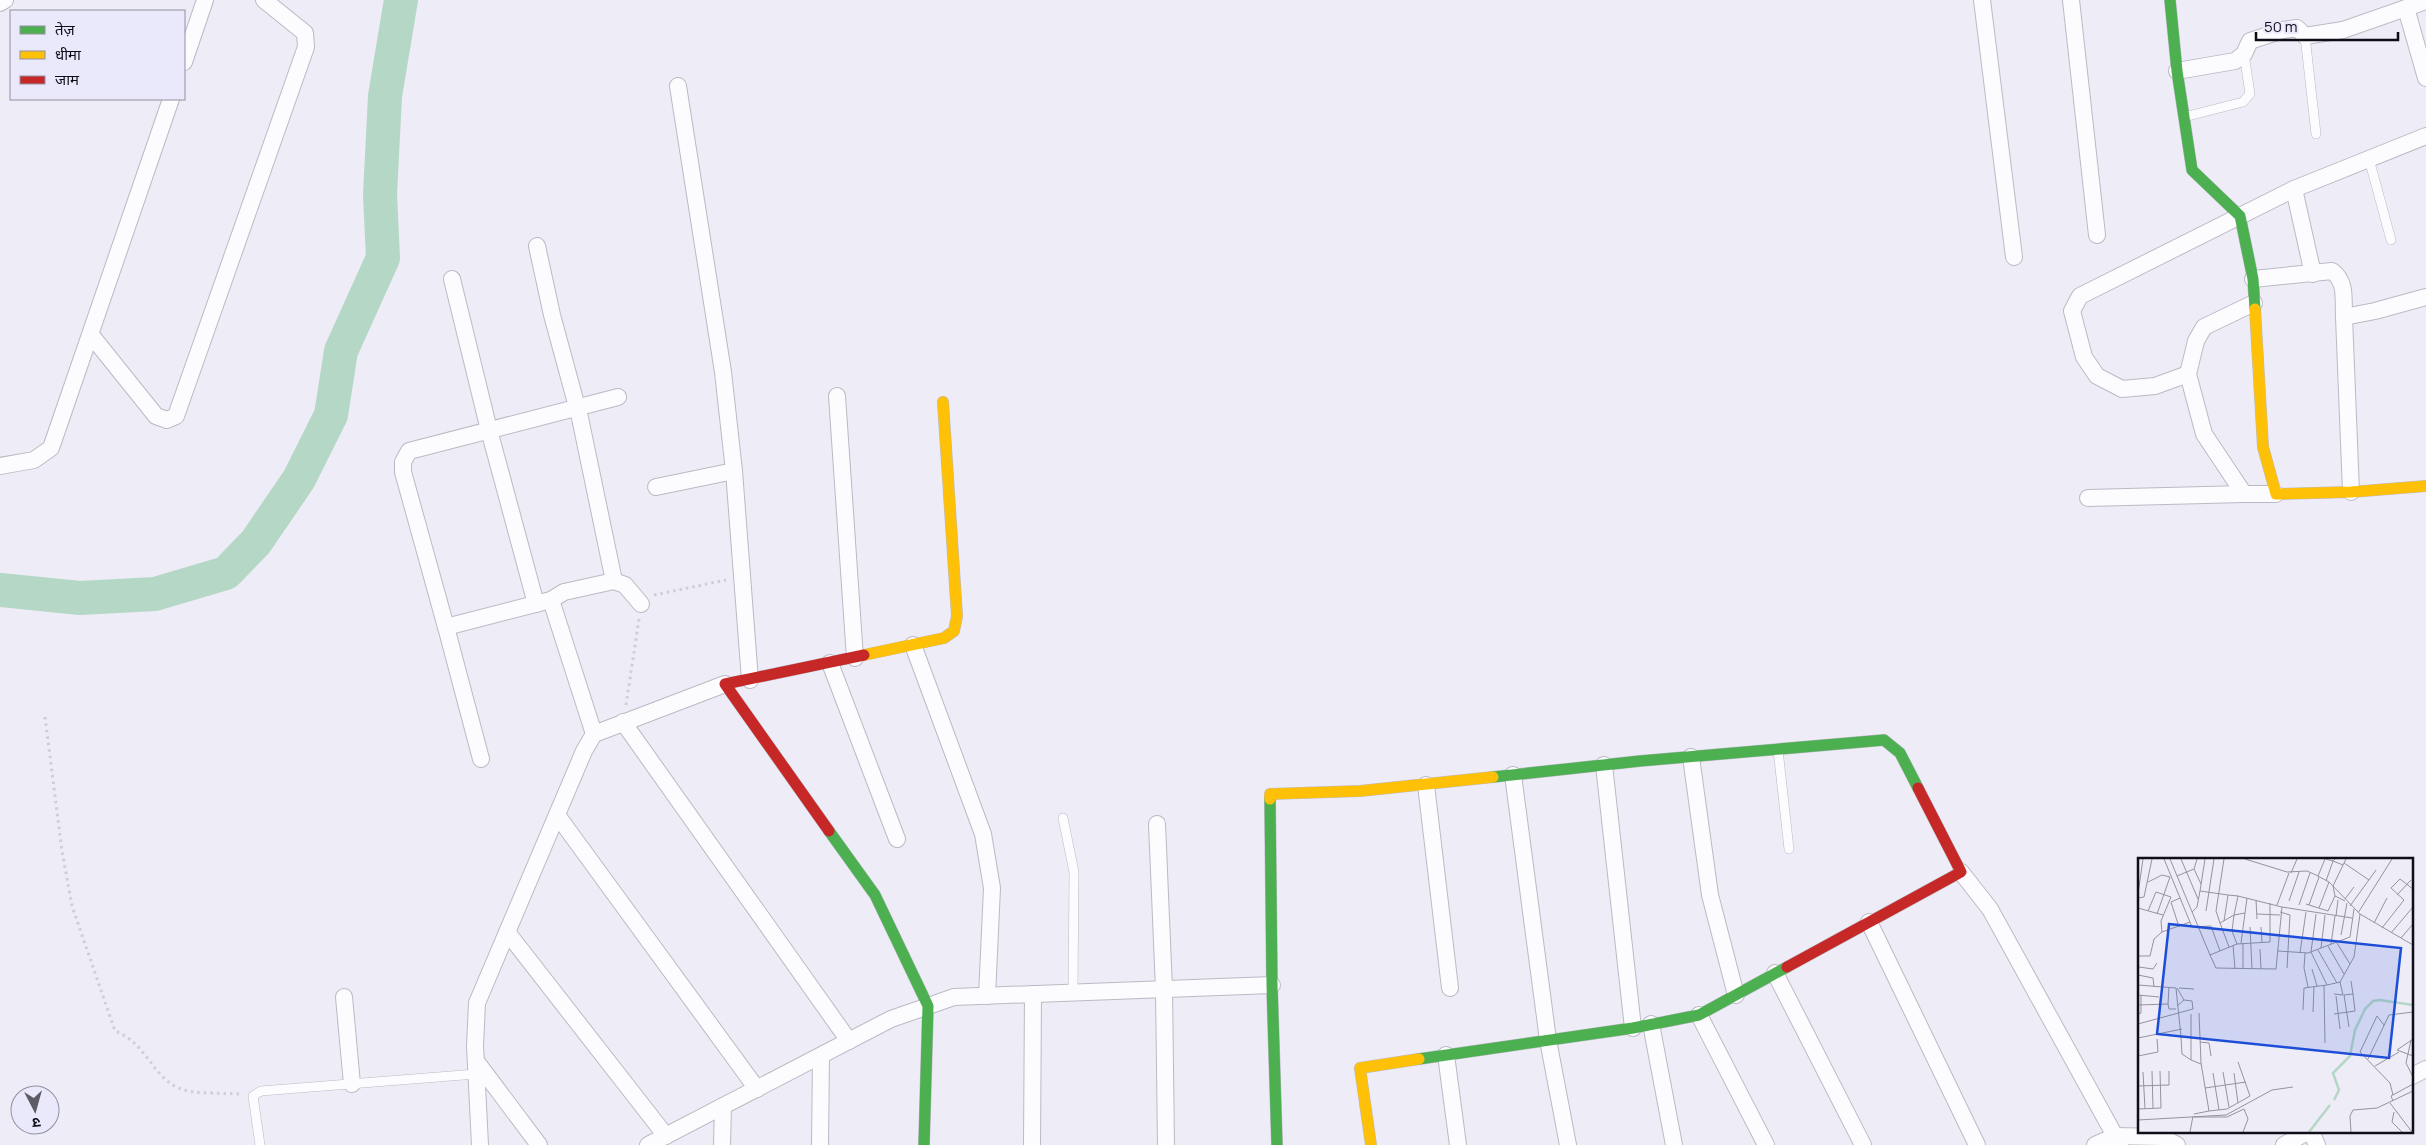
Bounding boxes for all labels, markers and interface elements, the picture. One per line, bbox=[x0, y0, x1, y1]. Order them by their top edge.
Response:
legend bbox=[10, 10, 185, 100]
scale bar bbox=[2256, 10, 2398, 42]
text: 50 m bbox=[2264, 16, 2298, 37]
text: तेज़ bbox=[55, 19, 76, 40]
text: धीमा bbox=[55, 44, 82, 65]
text: जाम bbox=[55, 69, 80, 90]
inset map bbox=[2138, 858, 2414, 1132]
north arrow bbox=[10, 1085, 60, 1135]
text: उ bbox=[31, 1114, 41, 1133]

